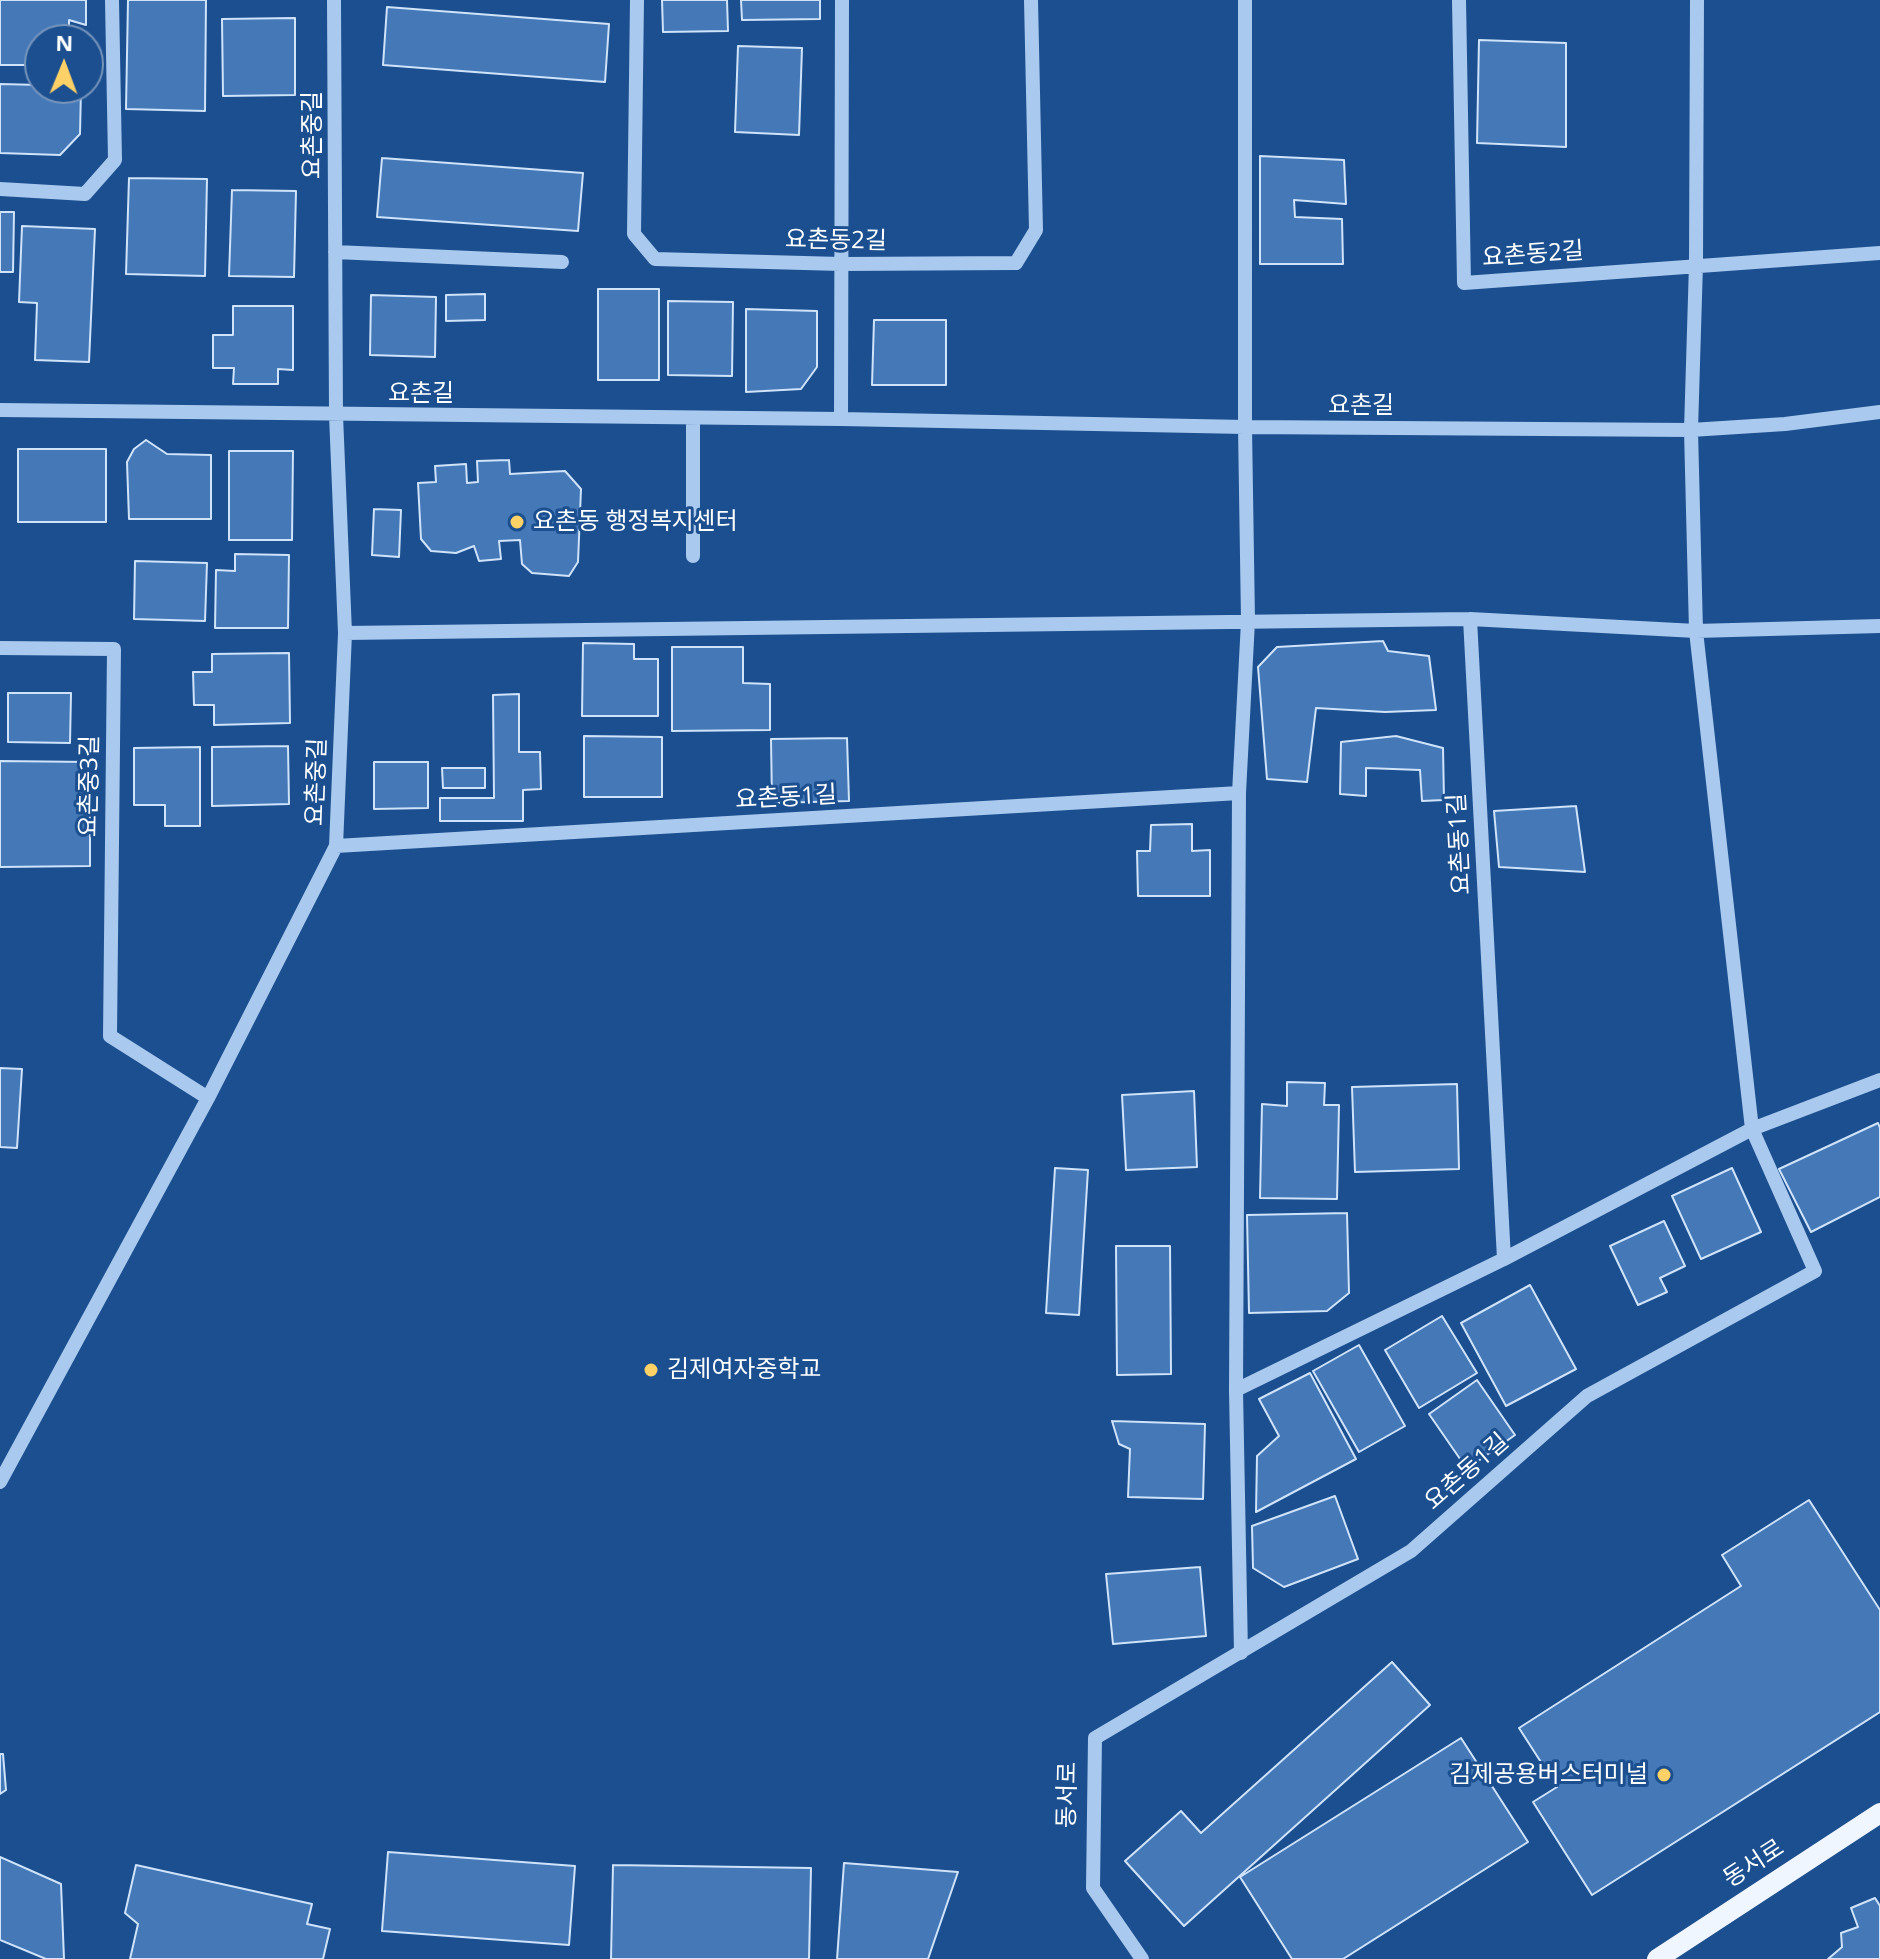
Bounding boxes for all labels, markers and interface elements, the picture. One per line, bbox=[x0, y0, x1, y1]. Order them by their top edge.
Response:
north arrow bbox=[24, 24, 104, 104]
text: N bbox=[55, 27, 74, 57]
street label: 요촌중길 bbox=[299, 91, 327, 179]
street label: 요촌동2길 bbox=[785, 226, 887, 256]
street label: 요촌동2길 bbox=[1481, 237, 1585, 273]
street label: 요촌길 bbox=[388, 380, 454, 408]
street label: 요촌길 bbox=[1328, 392, 1394, 420]
place label: 요촌동 행정복지센터 bbox=[533, 508, 738, 536]
marker: 요촌동 행정복지센터 bbox=[508, 513, 526, 531]
street label: 요촌중3길 bbox=[75, 735, 105, 837]
street label: 요촌중길 bbox=[301, 737, 333, 827]
street label: 요촌동1길 bbox=[734, 781, 838, 815]
street label: 요촌동1길 bbox=[1443, 792, 1477, 896]
place label: 김제여자중학교 bbox=[667, 1356, 822, 1384]
marker: 김제여자중학교 bbox=[642, 1361, 660, 1379]
street label: 요촌동1길 bbox=[1419, 1428, 1515, 1516]
place label: 김제공용버스터미널 bbox=[1449, 1761, 1648, 1789]
street label: 동서로 bbox=[1053, 1762, 1083, 1828]
marker: 김제공용버스터미널 bbox=[1655, 1766, 1673, 1784]
street label: 동서로 bbox=[1718, 1834, 1790, 1894]

